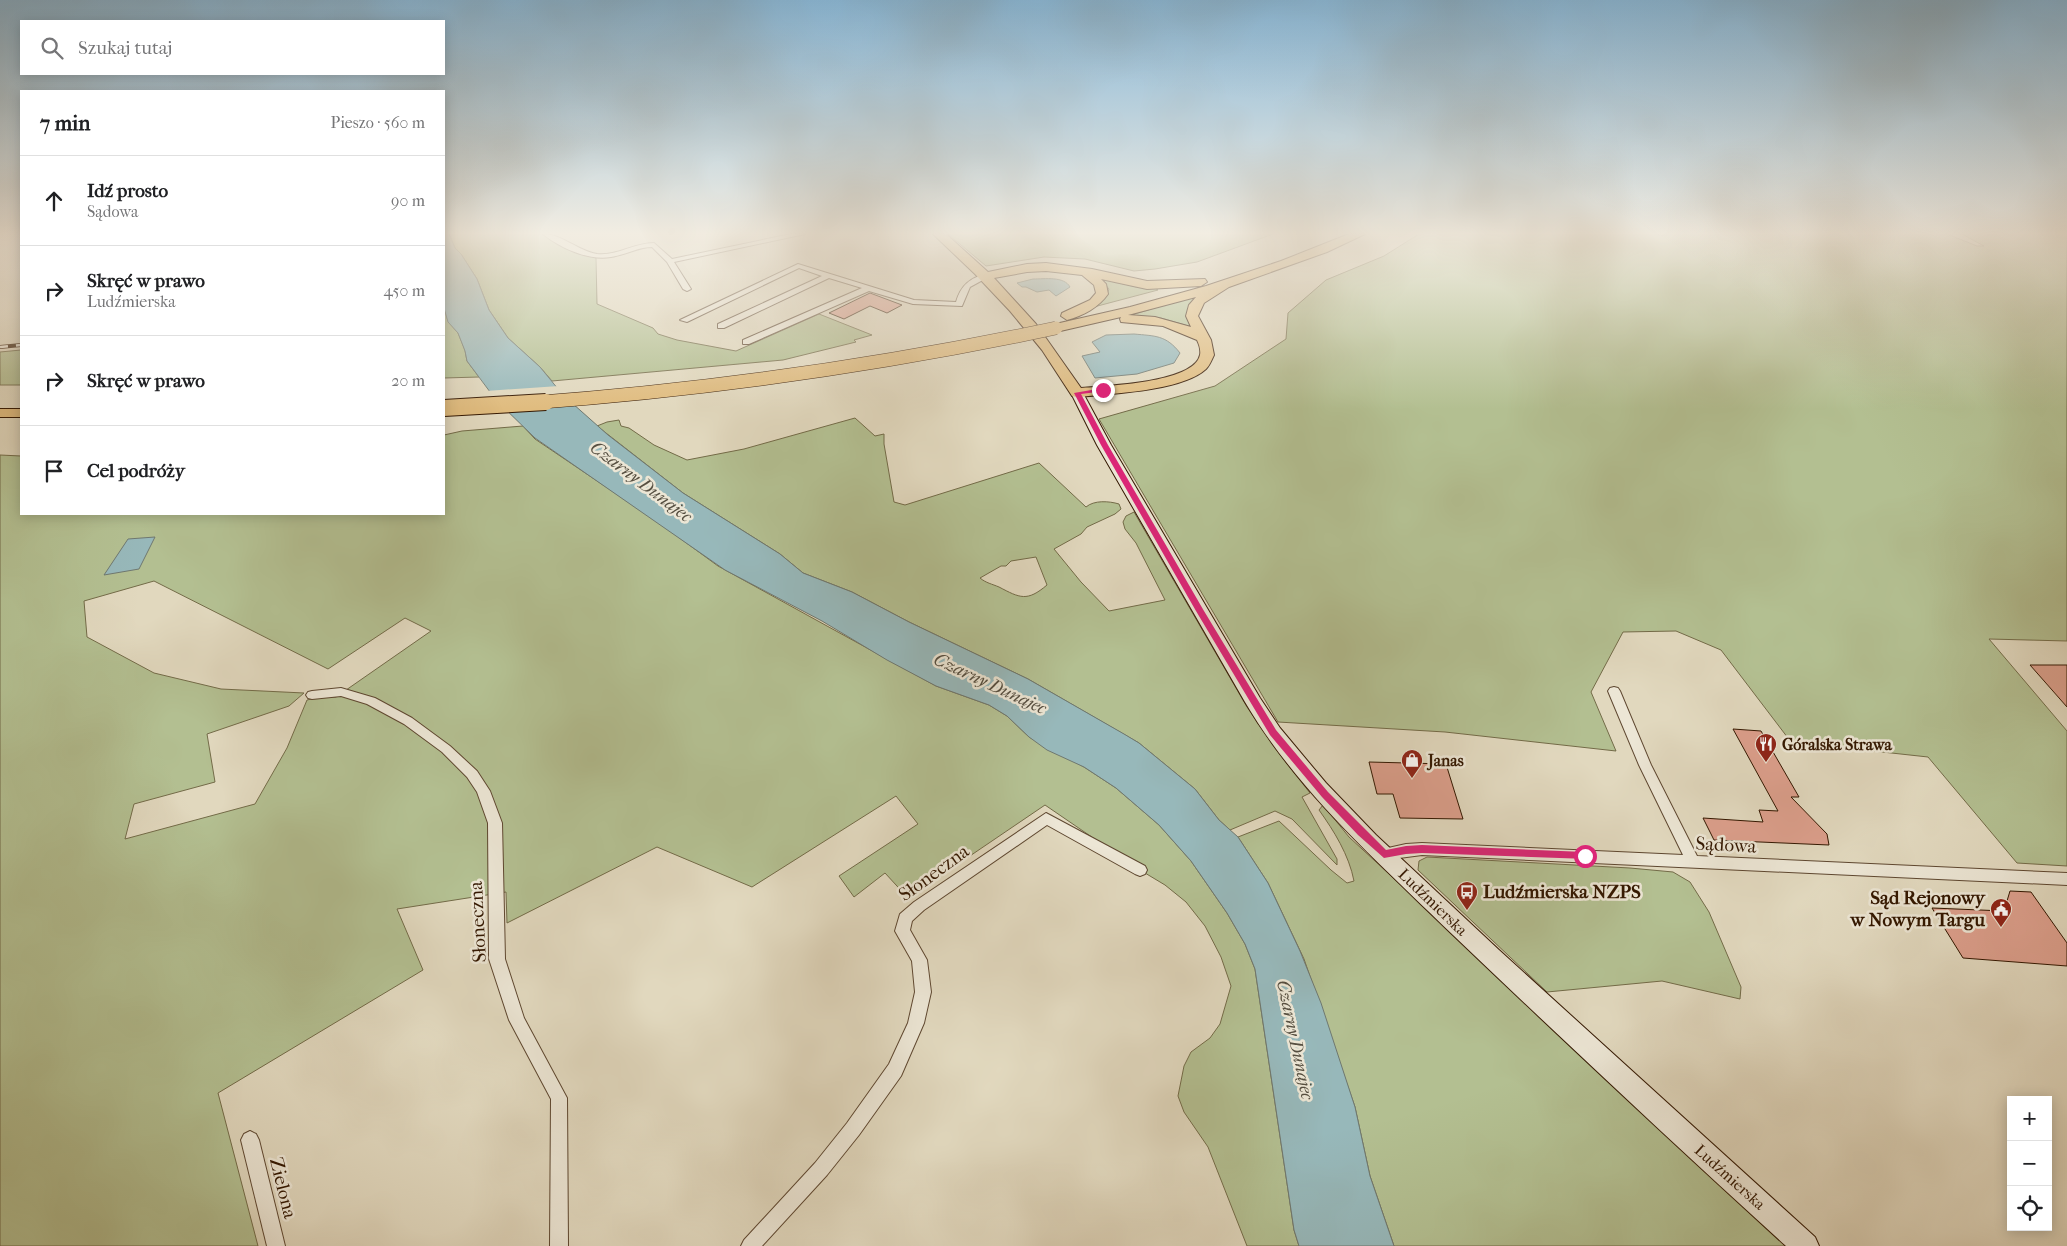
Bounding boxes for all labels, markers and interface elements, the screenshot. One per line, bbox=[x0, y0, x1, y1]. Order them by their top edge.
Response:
search box bbox=[20, 20, 445, 75]
icon: search bbox=[38, 34, 66, 62]
text: Szukaj tutaj bbox=[78, 37, 172, 59]
text: 7 min bbox=[40, 111, 91, 135]
text: Pieszo · 560 m bbox=[330, 113, 425, 132]
text: Idź prosto bbox=[87, 180, 168, 202]
icon: ahead bbox=[40, 187, 68, 215]
text: 90 m bbox=[391, 191, 425, 210]
text: Sądowa bbox=[87, 202, 138, 221]
text: Skręć w prawo bbox=[87, 270, 205, 292]
icon: right bbox=[40, 277, 68, 305]
text: 450 m bbox=[384, 281, 425, 300]
text: Ludźmierska bbox=[87, 292, 176, 311]
icon: right bbox=[40, 367, 68, 395]
text: Skręć w prawo bbox=[87, 370, 205, 392]
text: 20 m bbox=[391, 371, 425, 390]
route end bbox=[1092, 379, 1115, 402]
water label: Czarny Dunajec bbox=[586, 437, 697, 528]
icon: arrive bbox=[40, 457, 68, 485]
text: Cel podróży bbox=[87, 460, 185, 482]
water label: Czarny Dunajec bbox=[930, 649, 1051, 720]
restaurant icon: Góralska Strawa bbox=[1754, 732, 1778, 763]
place label: Góralska Strawa bbox=[1782, 735, 1892, 754]
shop icon: Janas bbox=[1400, 748, 1424, 779]
place label: Janas bbox=[1426, 751, 1464, 771]
street label: Sądowa bbox=[1695, 832, 1757, 858]
street label: Słoneczna bbox=[895, 840, 974, 906]
route start bbox=[1574, 845, 1597, 868]
street label: Ludźmierska bbox=[1395, 864, 1472, 940]
bus stop icon: Ludźmierska NZPS bbox=[1455, 880, 1479, 911]
street label: Słoneczna bbox=[465, 881, 491, 963]
place label: Ludźmierska NZPS bbox=[1483, 881, 1641, 903]
place label: Sąd Rejonowy w Nowym Targu bbox=[1849, 887, 1986, 931]
public building icon: Sąd Rejonowy w Nowym Targu bbox=[1989, 897, 2013, 928]
water label: Czarny Dunajec bbox=[1272, 978, 1318, 1103]
map controls bbox=[2007, 1096, 2052, 1231]
button: + bbox=[2007, 1096, 2052, 1141]
street label: Ludźmierska bbox=[1691, 1140, 1770, 1214]
button: − bbox=[2007, 1141, 2052, 1186]
street label: Zielona bbox=[265, 1155, 301, 1221]
button: locate bbox=[2007, 1186, 2052, 1231]

